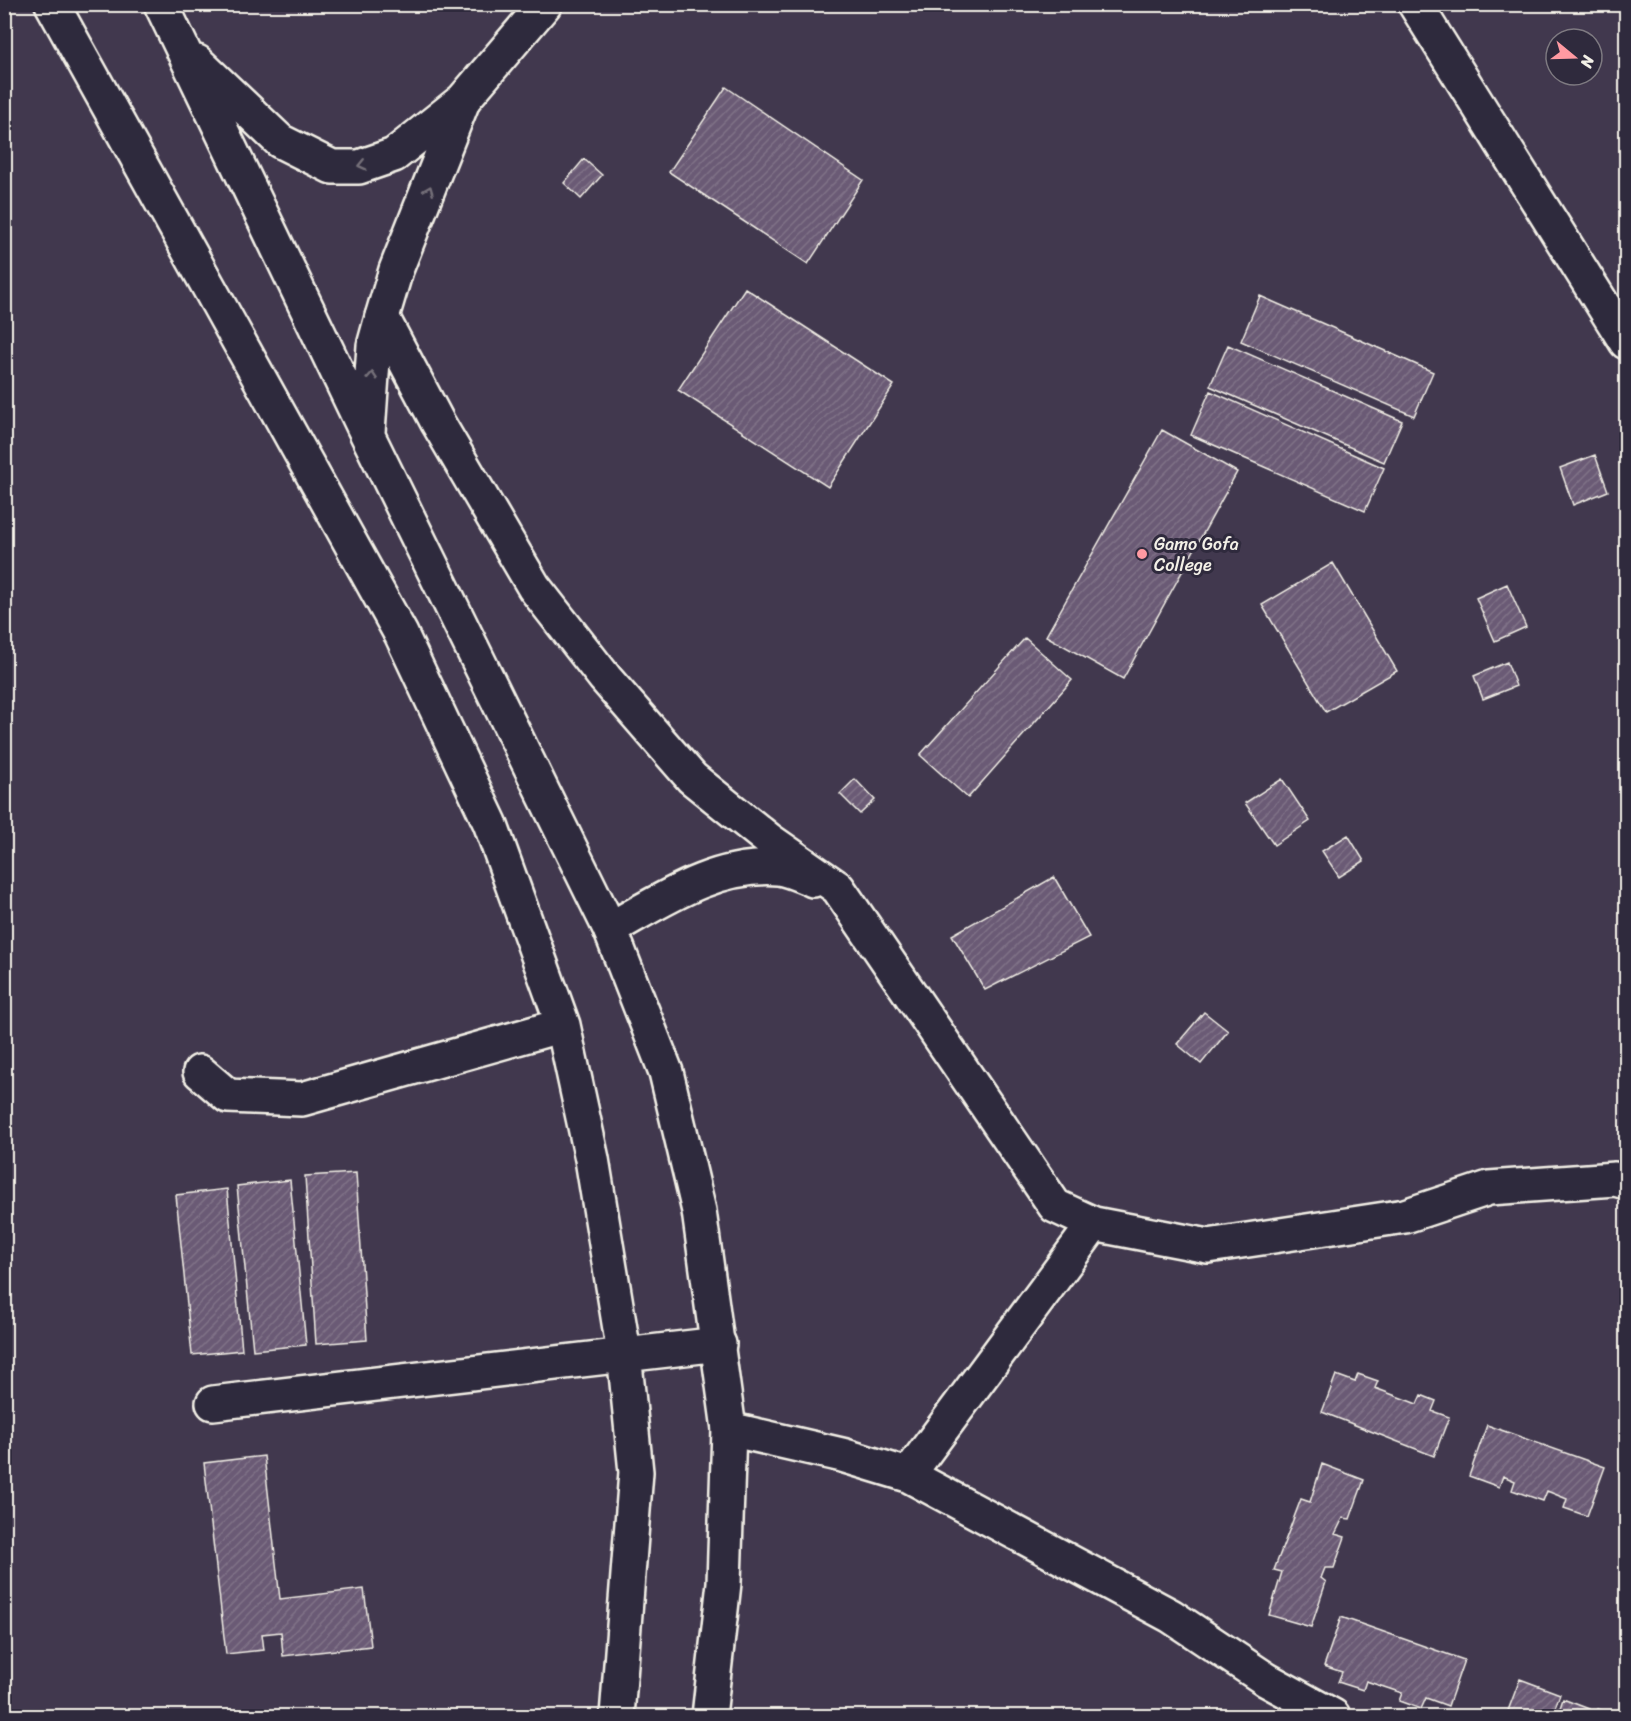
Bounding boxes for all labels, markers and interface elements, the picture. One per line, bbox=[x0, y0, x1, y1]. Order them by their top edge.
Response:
north arrow bbox=[1544, 27, 1604, 87]
text: N bbox=[1572, 51, 1604, 73]
one-way arrow bbox=[358, 158, 368, 171]
one-way arrow bbox=[422, 185, 434, 196]
one-way arrow bbox=[365, 371, 378, 380]
place label: Gamo Gofa College bbox=[1154, 528, 1239, 581]
marker: Gamo Gofa College bbox=[1135, 547, 1149, 561]

